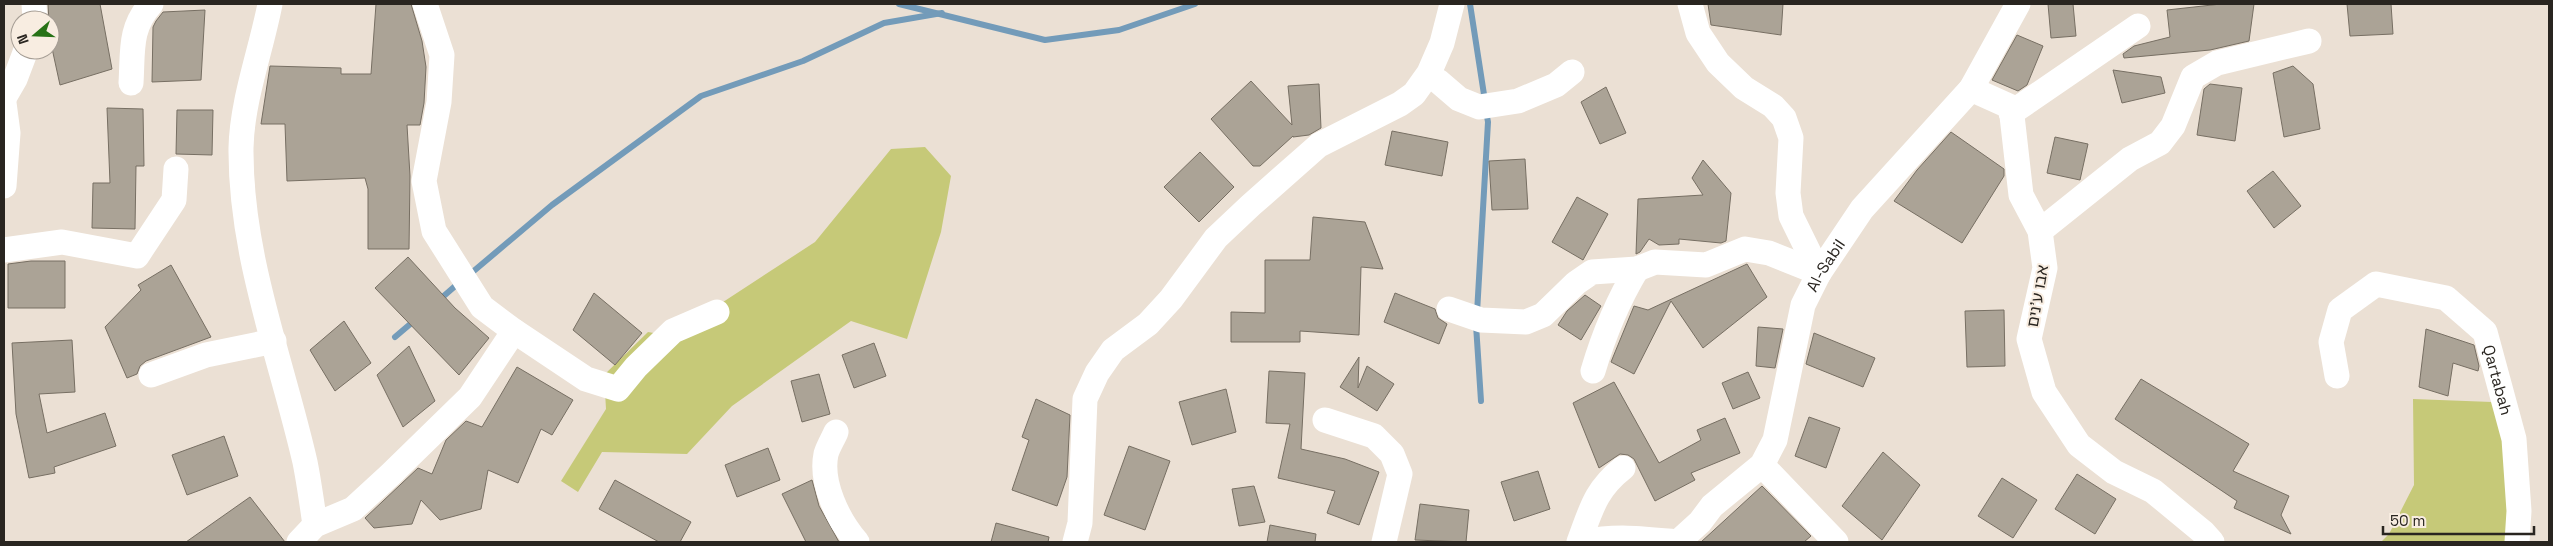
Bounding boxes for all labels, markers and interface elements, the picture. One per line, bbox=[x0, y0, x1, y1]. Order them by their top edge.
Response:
north arrow bbox=[10, 10, 60, 60]
text: N bbox=[13, 32, 33, 47]
street label: Al-Sabil bbox=[1801, 235, 1850, 295]
street label: אבו ע'נים bbox=[2022, 263, 2053, 329]
street label: Qartabah bbox=[2478, 343, 2517, 418]
scale bar bbox=[2383, 504, 2534, 536]
text: 50 m bbox=[2390, 511, 2425, 530]

